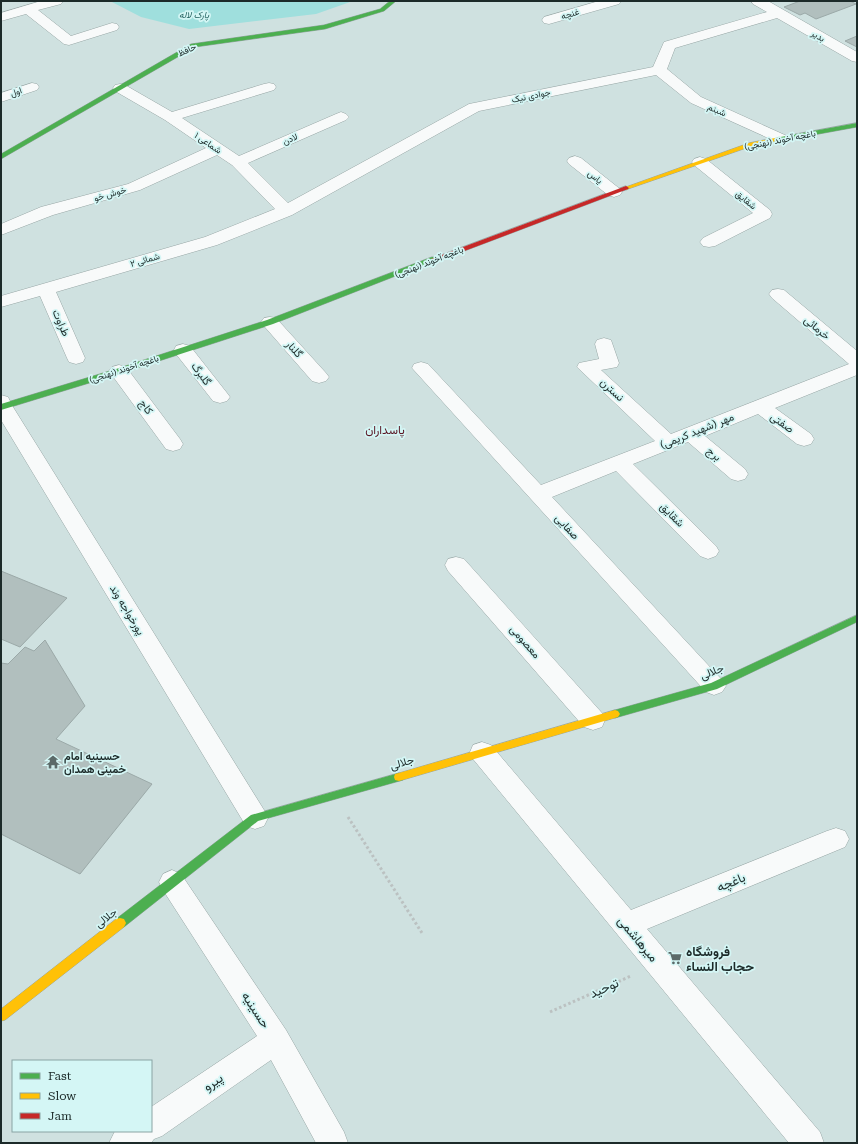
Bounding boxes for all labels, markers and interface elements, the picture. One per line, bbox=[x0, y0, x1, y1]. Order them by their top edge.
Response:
street label: غنچه bbox=[560, 7, 581, 22]
park label: پارک لاله bbox=[179, 10, 209, 21]
street label: بدیر bbox=[808, 28, 827, 45]
street label: حافظ bbox=[176, 41, 198, 59]
street label: اول bbox=[9, 85, 24, 100]
street label: جوادی نیک bbox=[511, 87, 551, 106]
street label: شبنم bbox=[706, 102, 728, 119]
street label: باغچه آخوند (نهنجی) bbox=[743, 128, 817, 153]
street label: شماعی ۱ bbox=[193, 130, 223, 156]
street label: لادن bbox=[281, 131, 299, 147]
street label: یاس bbox=[586, 168, 604, 186]
street label: خوش خو bbox=[93, 185, 128, 204]
street label: شقایق bbox=[734, 189, 758, 211]
street label: باغچه آخوند (نهنجی) bbox=[393, 244, 465, 281]
street label: شمائی ۲ bbox=[129, 251, 161, 269]
street label: طراوت bbox=[50, 308, 72, 338]
street label: خرمائی bbox=[801, 313, 833, 343]
street label: گلنار bbox=[282, 337, 305, 360]
street label: باغچه آخوند (نهنجی) bbox=[88, 353, 161, 386]
street label: گلبرگ bbox=[188, 360, 214, 388]
street label: نسترن bbox=[597, 376, 627, 404]
street label: کاج bbox=[135, 397, 156, 418]
street label: مهر (شهید کریمی) bbox=[658, 410, 736, 452]
street label: صفتی bbox=[768, 410, 796, 436]
district label: پاسداران bbox=[365, 423, 405, 438]
street label: برج bbox=[703, 444, 724, 465]
street label: شقایق bbox=[657, 500, 687, 530]
street label: صفایی bbox=[552, 512, 582, 542]
street label: پورخواجه وند bbox=[106, 582, 147, 638]
street label: معصومی bbox=[507, 623, 543, 661]
street label: جلالی bbox=[698, 661, 726, 683]
place label: حسینیه امام خمینی همدان bbox=[64, 750, 127, 776]
street label: جلالی bbox=[389, 753, 415, 773]
temple icon: حسینیه امام خمینی همدان bbox=[45, 754, 61, 770]
street label: باغچه bbox=[714, 869, 748, 896]
street label: جلالی bbox=[92, 905, 120, 931]
street label: میرهاشمی bbox=[614, 913, 661, 966]
place label: فروشگاه حجاب النساء bbox=[686, 944, 754, 974]
supermarket icon: فروشگاه حجاب النساء bbox=[667, 950, 683, 966]
street label: توحید bbox=[587, 975, 621, 1002]
street label: حسینیه bbox=[239, 989, 273, 1031]
legend bbox=[12, 1060, 152, 1132]
text: Fast bbox=[48, 1069, 72, 1083]
street label: پیرو bbox=[200, 1070, 227, 1096]
text: Slow bbox=[48, 1089, 76, 1103]
text: Jam bbox=[48, 1109, 72, 1123]

